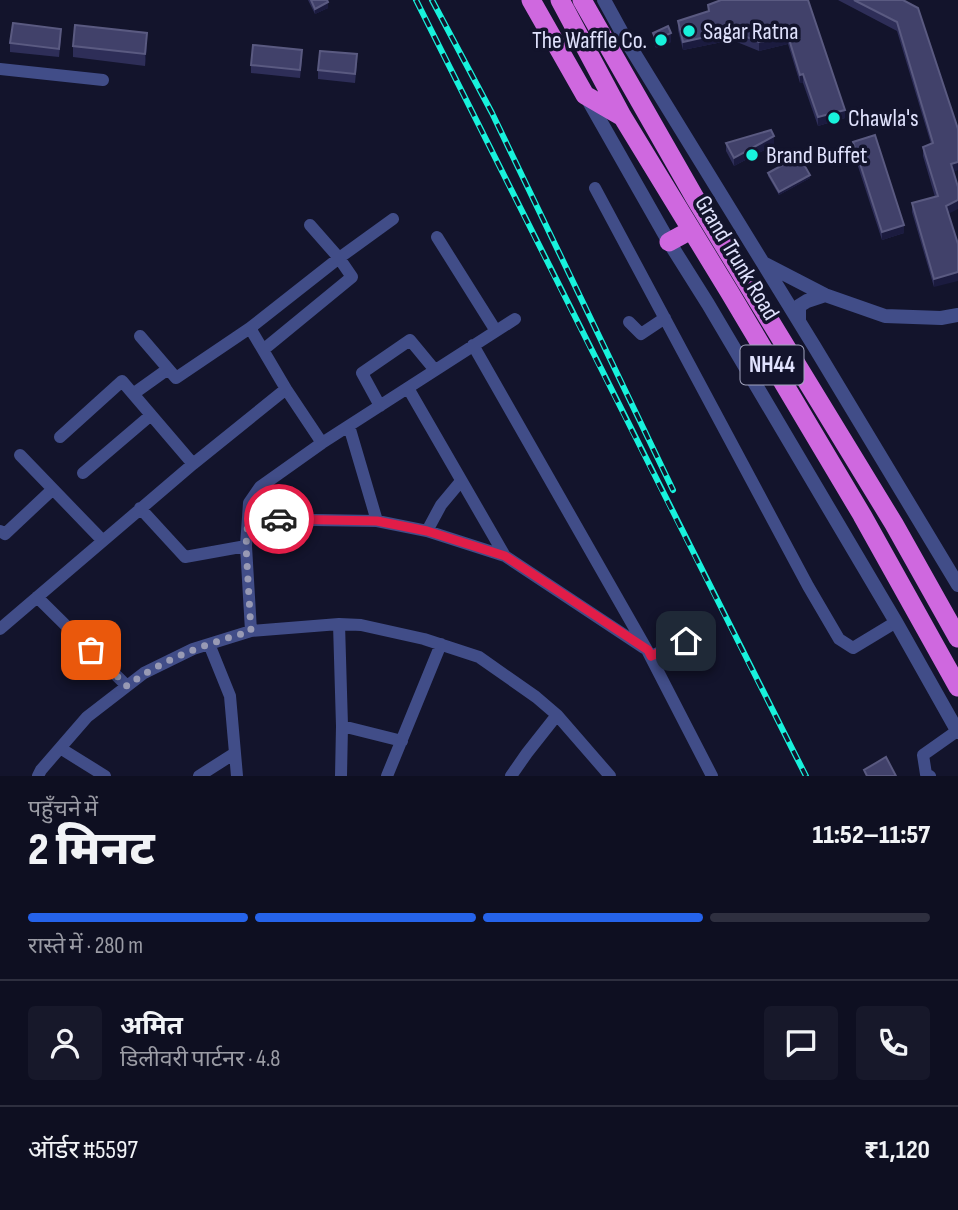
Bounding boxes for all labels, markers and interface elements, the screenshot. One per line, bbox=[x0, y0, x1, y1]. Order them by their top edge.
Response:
place label: Sagar Ratna bbox=[703, 17, 799, 46]
marker: Sagar Ratna bbox=[681, 23, 697, 39]
place label: The Waffle Co. bbox=[532, 26, 647, 55]
marker: The Waffle Co. bbox=[653, 32, 669, 48]
place label: Chawla's bbox=[848, 104, 919, 133]
marker: Chawla's bbox=[826, 110, 842, 126]
place label: Brand Buffet bbox=[766, 141, 867, 170]
marker: Brand Buffet bbox=[744, 147, 760, 163]
street label: Grand Trunk Road bbox=[689, 191, 785, 325]
road number: NH44 bbox=[740, 346, 804, 384]
courier bbox=[244, 484, 314, 554]
icon: car bbox=[260, 500, 298, 538]
pin bbox=[656, 611, 716, 671]
pin bbox=[61, 620, 121, 680]
icon: home bbox=[667, 622, 705, 660]
icon: bag bbox=[72, 631, 110, 669]
text: पहुँचने में bbox=[28, 795, 98, 823]
text: 11:52–11:57 bbox=[813, 820, 930, 851]
text: 2 मिनट bbox=[28, 823, 155, 878]
text: रास्ते में · 280 m bbox=[28, 932, 143, 960]
button: person bbox=[28, 1006, 102, 1080]
button: chat bbox=[764, 1006, 838, 1080]
button: phone bbox=[856, 1006, 930, 1080]
text: अमित bbox=[120, 1011, 183, 1042]
text: डिलीवरी पार्टनर · 4.8 bbox=[120, 1045, 280, 1073]
text: ऑर्डर #5597 bbox=[28, 1135, 138, 1166]
text: ₹1,120 bbox=[864, 1135, 930, 1166]

